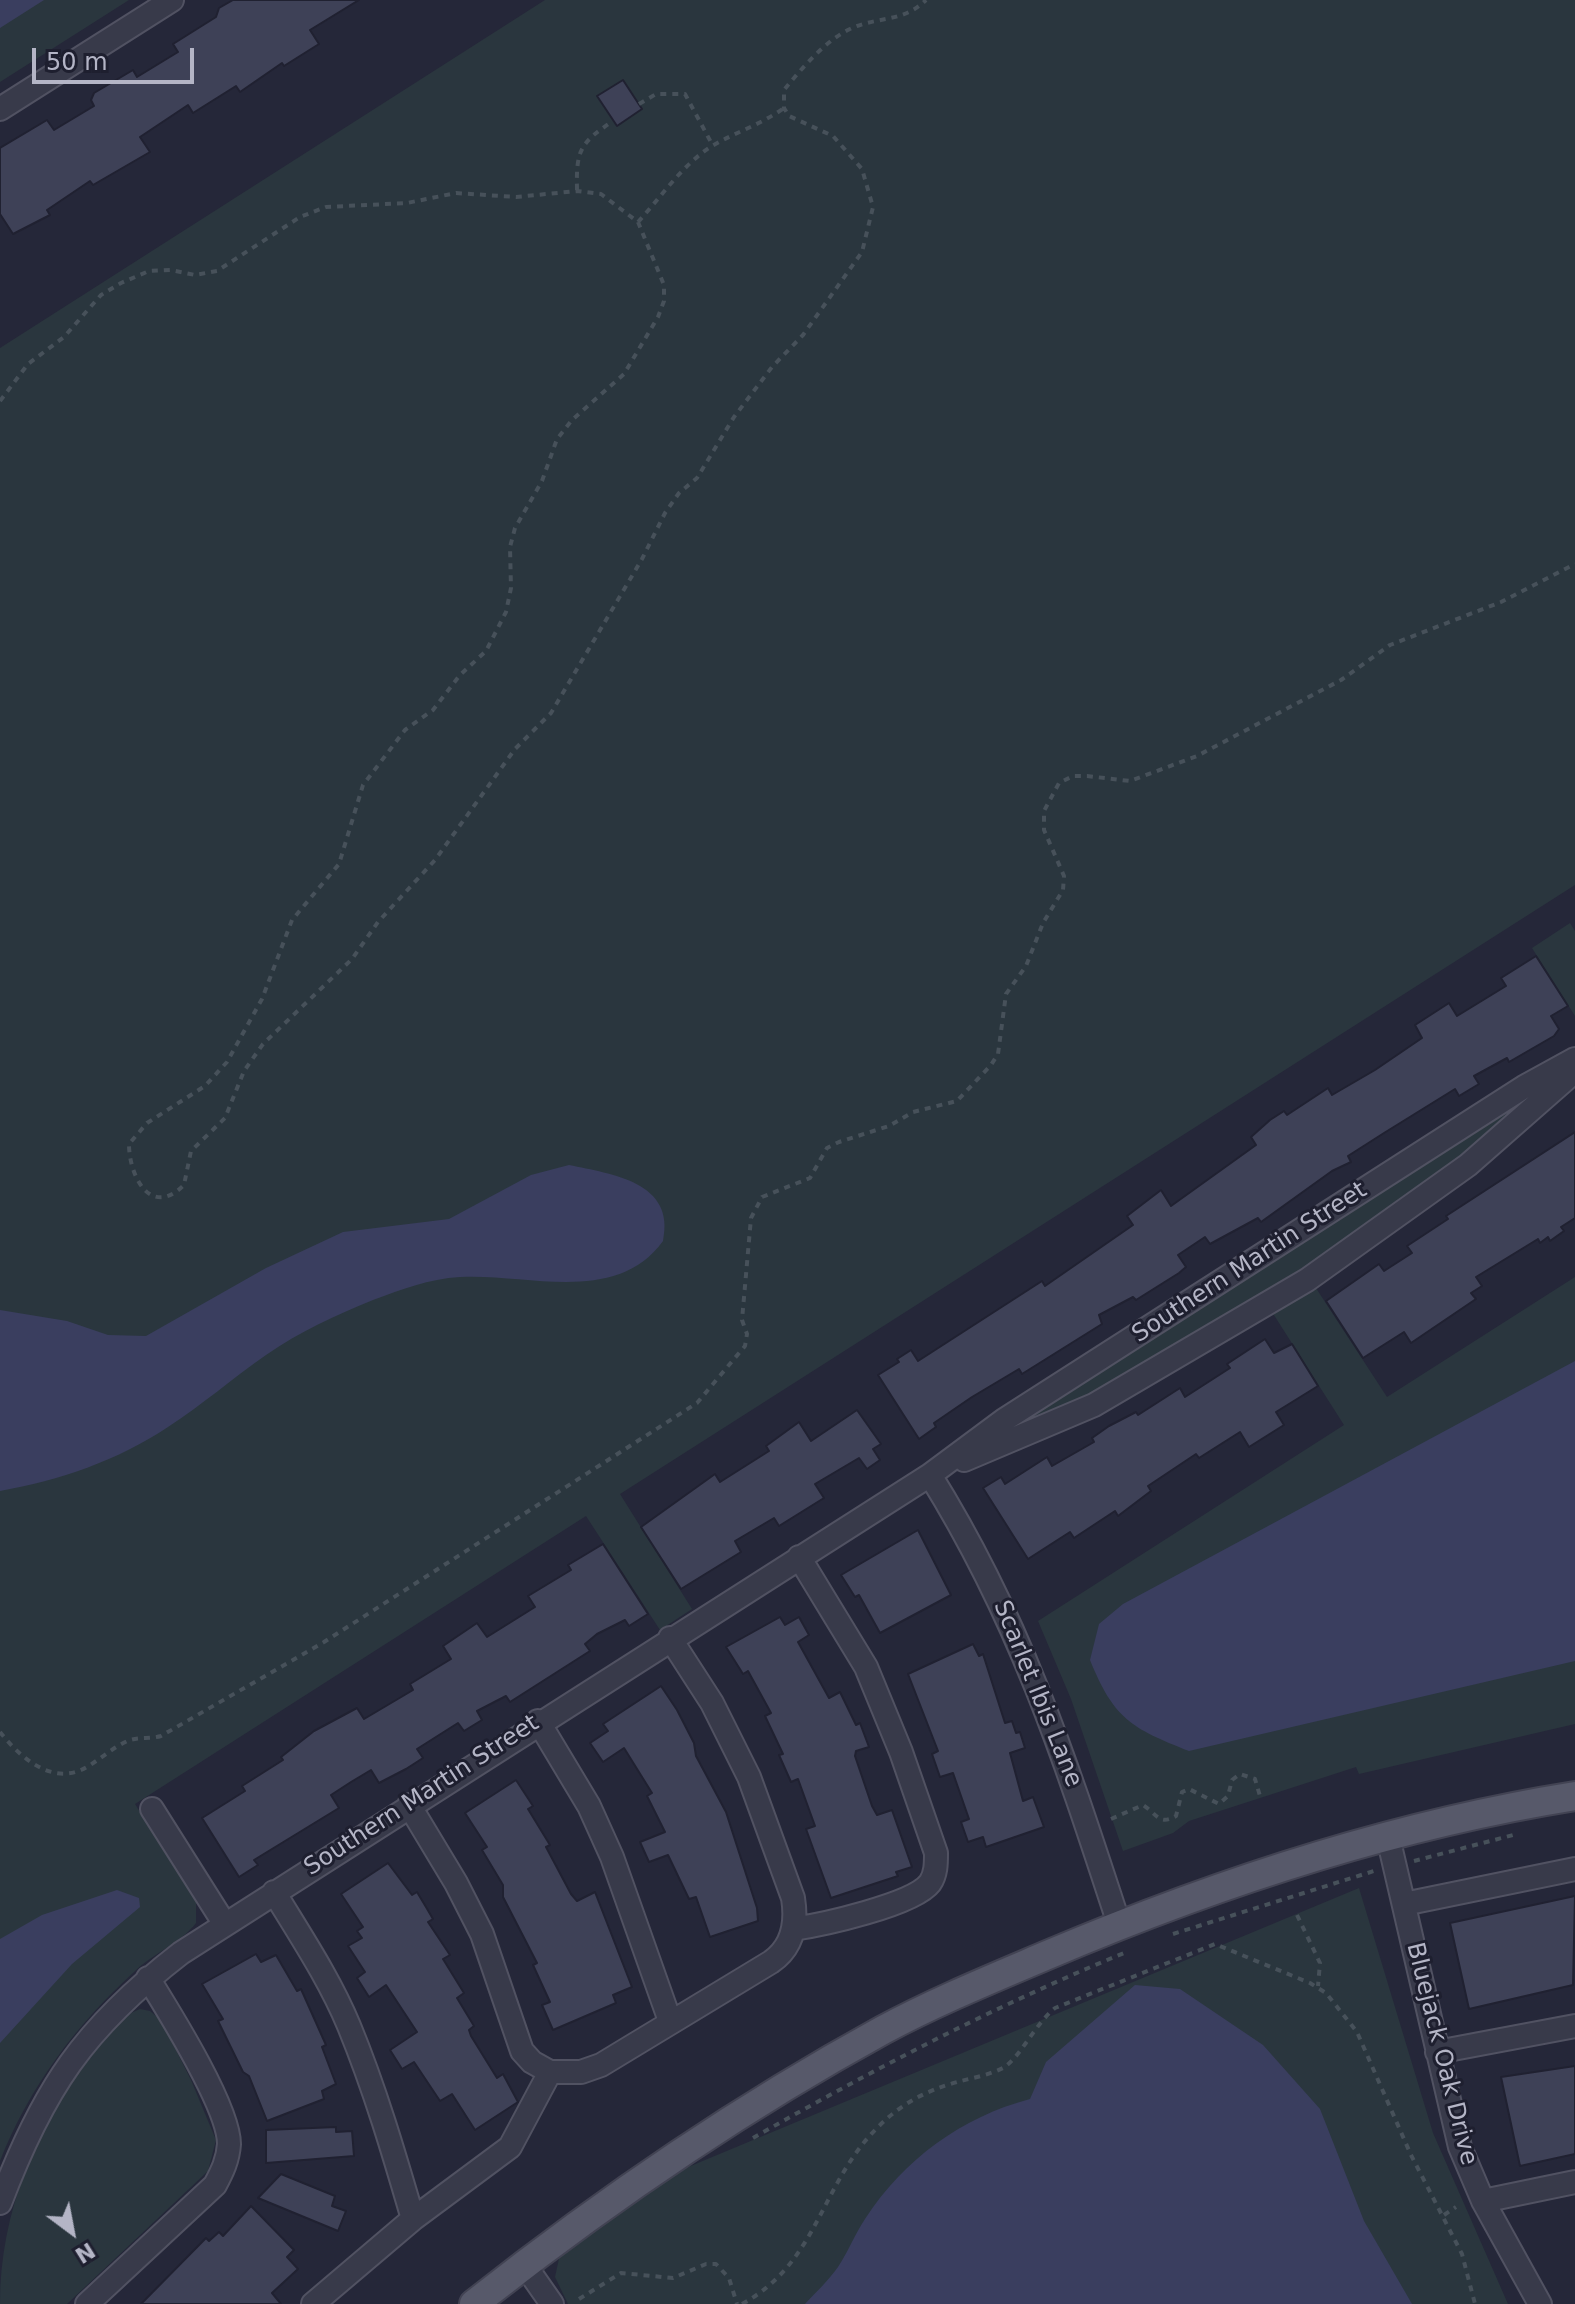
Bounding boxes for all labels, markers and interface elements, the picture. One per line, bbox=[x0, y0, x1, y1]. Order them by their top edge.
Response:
scale bar bbox=[36, 32, 198, 82]
text: 50 m bbox=[46, 48, 108, 76]
street label: Southern Martin Street bbox=[1127, 1176, 1373, 1350]
street label: Scarlet Ibis Lane bbox=[986, 1597, 1088, 1791]
street label: Southern Martin Street bbox=[299, 1709, 545, 1883]
street label: Bluejack Oak Drive bbox=[1399, 1940, 1483, 2168]
north arrow bbox=[32, 2192, 112, 2272]
text: N bbox=[71, 2237, 99, 2268]

